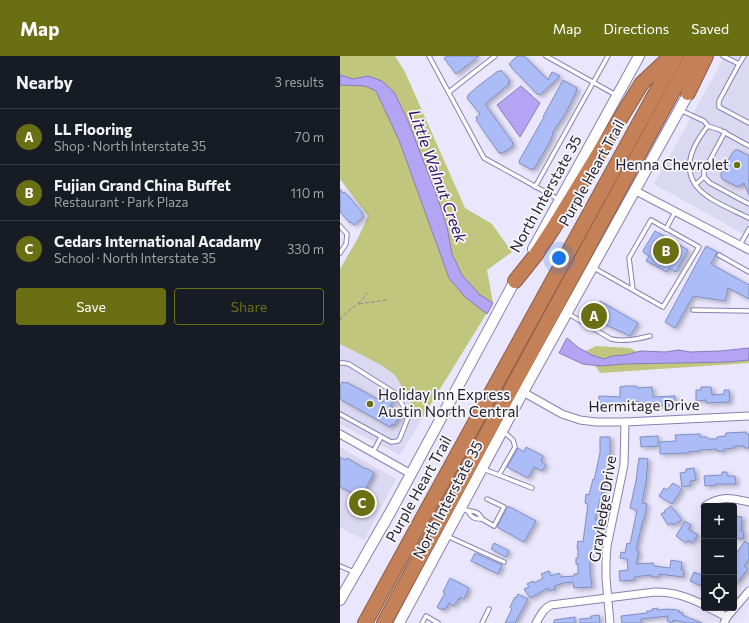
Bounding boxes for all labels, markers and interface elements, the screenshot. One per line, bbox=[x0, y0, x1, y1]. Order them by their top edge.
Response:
text: Map bbox=[20, 17, 59, 40]
text: Map bbox=[553, 20, 582, 37]
text: Directions bbox=[604, 20, 669, 37]
text: Saved bbox=[691, 20, 729, 37]
text: Nearby bbox=[16, 72, 73, 93]
text: 3 results bbox=[275, 74, 324, 90]
water label: Little Walnut Creek bbox=[406, 107, 471, 245]
street label: Purple Heart Trail bbox=[554, 116, 628, 229]
text: LL Flooring bbox=[54, 120, 132, 138]
text: A bbox=[24, 129, 34, 145]
text: 70 m bbox=[295, 129, 324, 145]
street label: North Interstate 35 bbox=[505, 132, 585, 255]
text: Shop · North Interstate 35 bbox=[54, 138, 206, 154]
place label: Henna Chevrolet bbox=[615, 155, 729, 173]
marker: Henna Chevrolet bbox=[732, 160, 742, 170]
text: Fujian Grand China Buffet bbox=[54, 176, 231, 194]
text: B bbox=[25, 185, 33, 201]
text: 110 m bbox=[291, 185, 324, 201]
text: Restaurant · Park Plaza bbox=[54, 194, 188, 210]
text: Cedars International Acadamy bbox=[54, 232, 261, 250]
pin: B bbox=[653, 236, 679, 266]
text: C bbox=[25, 241, 33, 257]
text: 330 m bbox=[287, 241, 324, 257]
your location bbox=[549, 248, 569, 268]
text: School · North Interstate 35 bbox=[54, 250, 216, 266]
button: Save bbox=[16, 288, 166, 325]
button: Share bbox=[174, 288, 324, 325]
pin: A bbox=[581, 301, 607, 331]
place label: Holiday Inn Express Austin North Central bbox=[378, 385, 519, 420]
street label: Hermitage Drive bbox=[588, 395, 700, 415]
marker: Holiday Inn Express Austin North Central bbox=[365, 399, 375, 409]
street label: Purple Heart Trail bbox=[381, 432, 455, 545]
street label: North Interstate 35 bbox=[408, 437, 486, 562]
street label: Grayledge Drive bbox=[585, 454, 619, 563]
pin: C bbox=[349, 488, 375, 518]
map controls bbox=[701, 503, 737, 611]
button: + bbox=[701, 503, 737, 539]
button: − bbox=[701, 539, 737, 575]
button: locate bbox=[701, 575, 737, 611]

